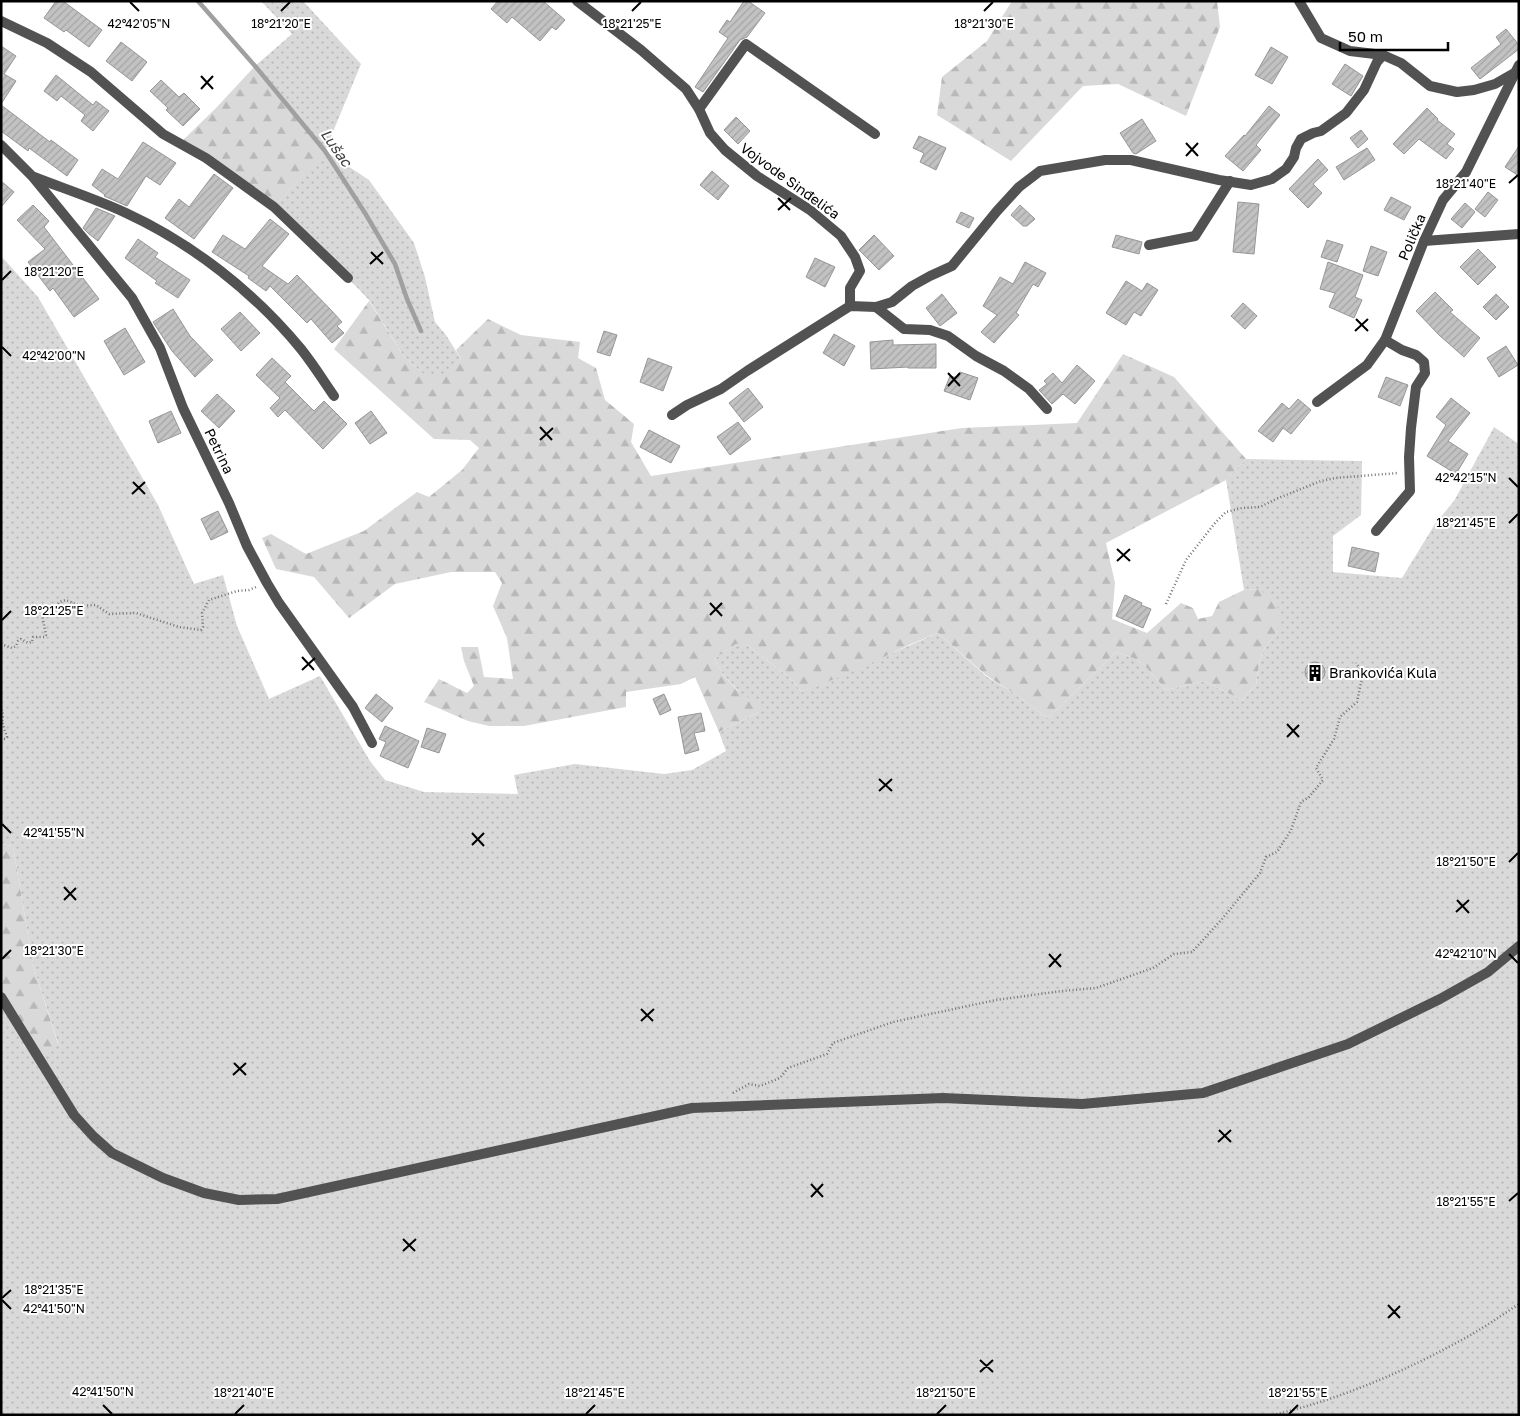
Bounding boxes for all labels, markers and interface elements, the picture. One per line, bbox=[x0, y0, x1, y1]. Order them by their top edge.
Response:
text: 42°42'05"N bbox=[107, 16, 171, 31]
text: 18°21'20"E bbox=[251, 16, 311, 31]
text: 18°21'25"E bbox=[602, 16, 662, 31]
text: 18°21'30"E bbox=[954, 16, 1014, 31]
scale bar bbox=[1340, 20, 1448, 52]
text: 50 m bbox=[1348, 27, 1383, 45]
water label: Lušac bbox=[317, 125, 357, 170]
street label: Vojvode Sinđelića bbox=[737, 139, 843, 222]
text: 18°21'40"E bbox=[1436, 176, 1496, 191]
street label: Polička bbox=[1394, 211, 1429, 263]
text: 18°21'20"E bbox=[24, 264, 84, 279]
text: 42°42'00"N bbox=[22, 348, 86, 363]
street label: Petrina bbox=[201, 425, 238, 476]
text: 42°42'15"N bbox=[1435, 470, 1497, 485]
text: 18°21'45"E bbox=[1436, 515, 1496, 530]
text: 18°21'25"E bbox=[24, 603, 84, 618]
building icon: Brankovića Kula bbox=[1305, 663, 1325, 683]
place label: Brankovića Kula bbox=[1329, 664, 1437, 681]
text: 42°41'55"N bbox=[23, 825, 85, 840]
text: 18°21'50"E bbox=[1436, 854, 1496, 869]
text: 18°21'30"E bbox=[24, 943, 84, 958]
text: 42°42'10"N bbox=[1435, 946, 1497, 961]
text: 18°21'55"E bbox=[1436, 1194, 1496, 1209]
text: 18°21'35"E bbox=[24, 1282, 84, 1297]
text: 42°41'50"N bbox=[23, 1301, 85, 1316]
text: 42°41'50"N bbox=[72, 1384, 134, 1399]
text: 18°21'40"E bbox=[214, 1385, 274, 1400]
text: 18°21'45"E bbox=[565, 1385, 625, 1400]
text: 18°21'50"E bbox=[916, 1385, 976, 1400]
text: 18°21'55"E bbox=[1268, 1385, 1328, 1400]

